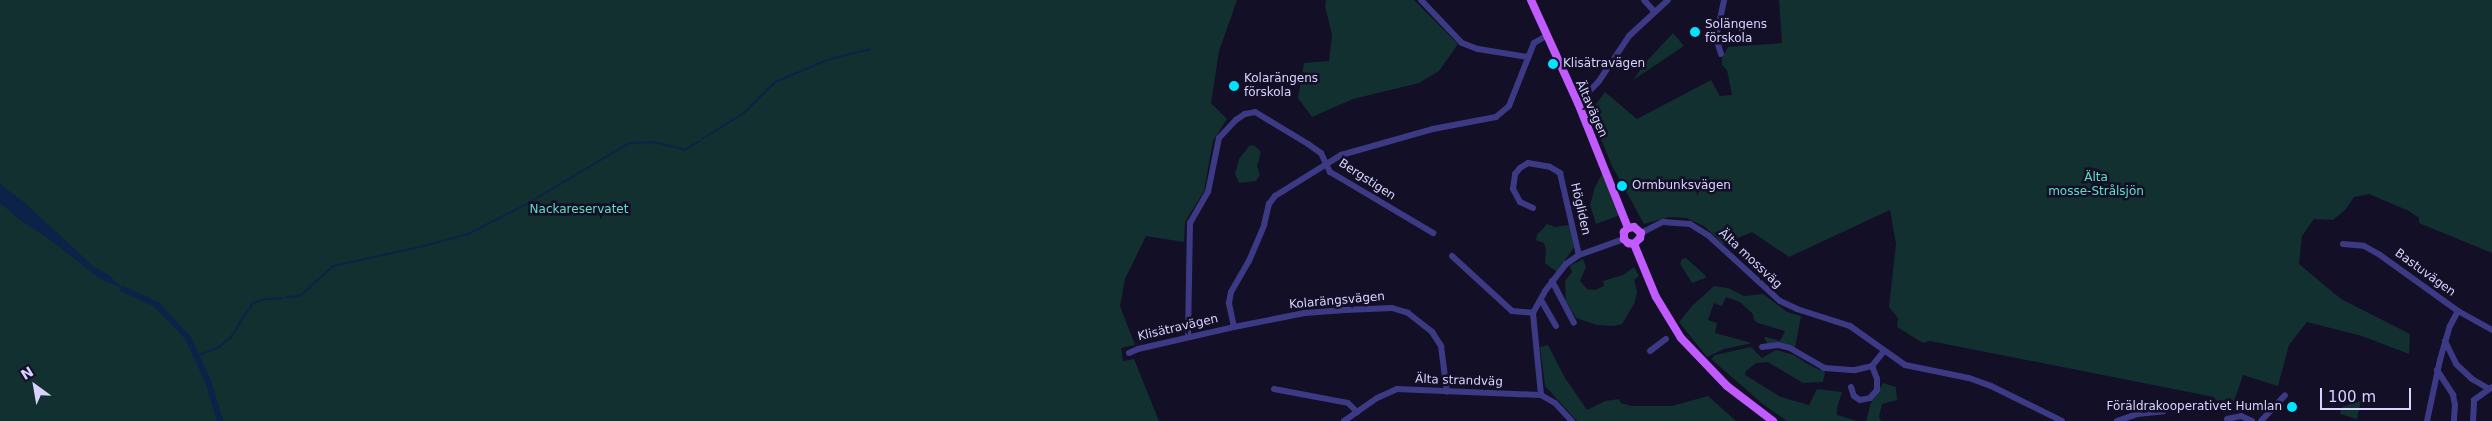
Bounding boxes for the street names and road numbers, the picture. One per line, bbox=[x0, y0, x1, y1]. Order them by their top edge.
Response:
street label: Ältavägen bbox=[1572, 78, 1610, 140]
street label: Bergstigen bbox=[1336, 156, 1398, 204]
street label: Högliden bbox=[1567, 181, 1593, 237]
street label: Älta mossväg bbox=[1715, 226, 1785, 292]
street label: Bastuvägen bbox=[2392, 246, 2458, 300]
street label: Kolarängsvägen bbox=[1288, 290, 1386, 312]
street label: Klisätravägen bbox=[1136, 312, 1220, 344]
street label: Älta strandväg bbox=[1415, 372, 1503, 390]

